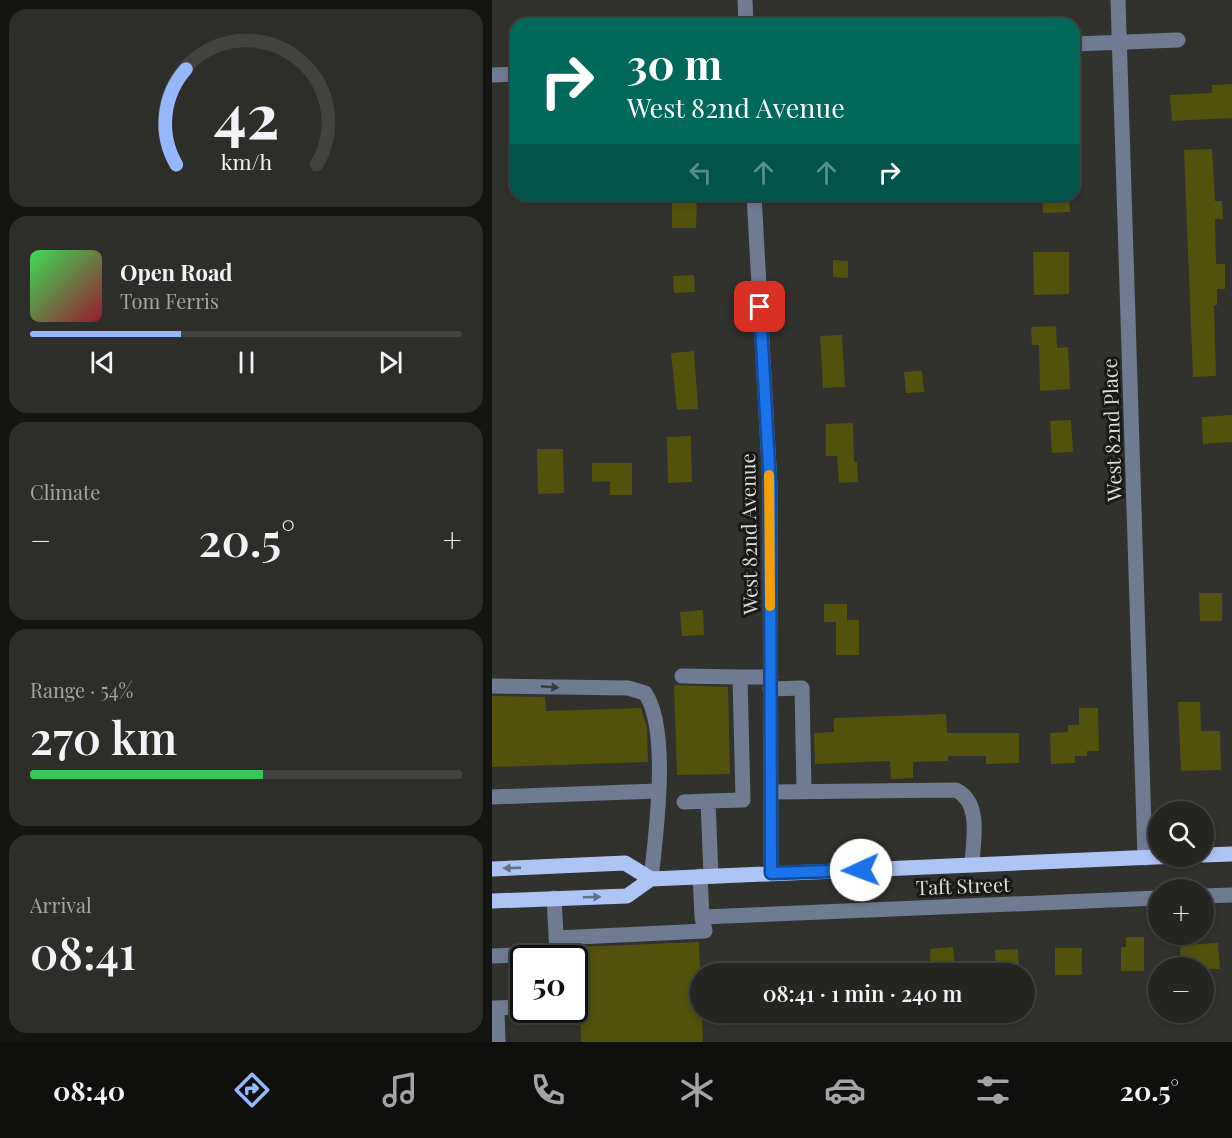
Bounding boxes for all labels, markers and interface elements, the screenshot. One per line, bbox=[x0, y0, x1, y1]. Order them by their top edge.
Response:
text: 30 m bbox=[627, 35, 722, 91]
icon: right bbox=[528, 42, 606, 120]
text: 42 bbox=[213, 71, 279, 155]
text: West 82nd Avenue bbox=[627, 89, 845, 125]
text: km/h bbox=[220, 147, 272, 175]
icon: left bbox=[684, 156, 717, 189]
icon: ahead bbox=[747, 156, 780, 189]
icon: ahead bbox=[810, 156, 843, 189]
icon: right bbox=[873, 156, 906, 189]
text: Open Road bbox=[120, 257, 232, 287]
pin bbox=[734, 281, 785, 332]
text: Tom Ferris bbox=[120, 287, 219, 314]
icon: arrive bbox=[743, 290, 776, 323]
icon: previous bbox=[86, 346, 119, 379]
icon: pause bbox=[230, 346, 263, 379]
icon: next bbox=[374, 346, 407, 379]
street label: West 82nd Place bbox=[1095, 358, 1127, 503]
street label: West 82nd Avenue bbox=[733, 453, 763, 616]
text: Climate bbox=[30, 478, 100, 505]
text: 20.5° bbox=[199, 508, 295, 568]
text: − bbox=[30, 517, 51, 561]
text: + bbox=[443, 517, 462, 561]
text: Range · 54% bbox=[30, 676, 133, 703]
one-way arrow bbox=[541, 682, 560, 692]
text: 270 km bbox=[30, 706, 177, 766]
map controls bbox=[1148, 801, 1214, 1023]
button: search bbox=[1148, 801, 1214, 867]
position arrow bbox=[829, 838, 893, 902]
one-way arrow bbox=[503, 863, 522, 872]
street label: Taft Street bbox=[915, 870, 1011, 900]
button: + bbox=[1148, 879, 1214, 945]
text: Arrival bbox=[30, 891, 92, 918]
one-way arrow bbox=[583, 892, 602, 902]
text: 08:41 bbox=[30, 921, 136, 981]
speed limit sign: 50 bbox=[510, 945, 588, 1023]
button: − bbox=[1148, 957, 1214, 1023]
text: 08:41 · 1 min · 240 m bbox=[763, 978, 962, 1008]
icon: directions bbox=[231, 1069, 273, 1111]
icon: music bbox=[379, 1069, 421, 1111]
icon: phone bbox=[527, 1069, 569, 1111]
icon: climate bbox=[676, 1069, 718, 1111]
icon: car bbox=[824, 1069, 866, 1111]
icon: filters bbox=[972, 1069, 1014, 1111]
text: 08:40 bbox=[53, 1072, 125, 1108]
text: 20.5° bbox=[1120, 1072, 1179, 1108]

